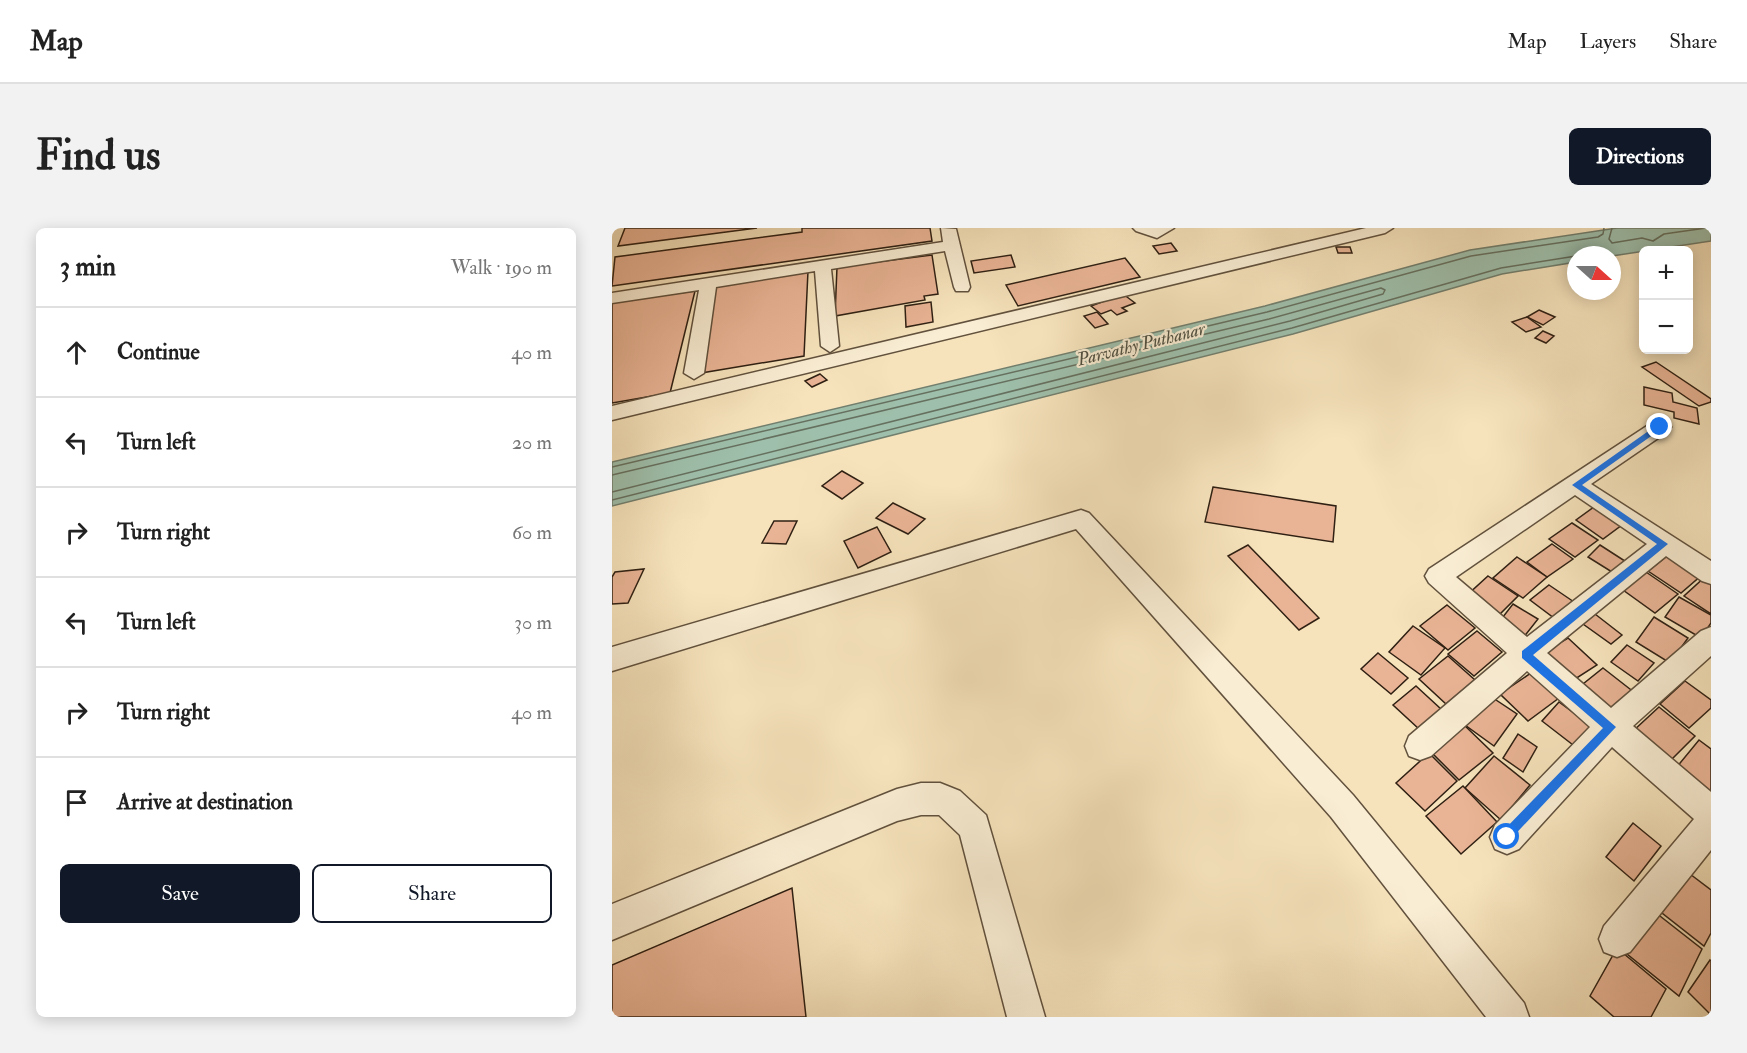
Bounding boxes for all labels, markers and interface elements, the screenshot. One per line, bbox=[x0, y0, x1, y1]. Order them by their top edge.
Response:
text: Map bbox=[30, 24, 83, 59]
text: Map bbox=[1507, 28, 1547, 55]
text: Layers bbox=[1580, 28, 1636, 55]
text: Share bbox=[1669, 28, 1717, 55]
button: Directions bbox=[1569, 128, 1711, 185]
text: Find us bbox=[36, 130, 160, 182]
north arrow bbox=[1567, 246, 1621, 300]
map controls bbox=[1639, 246, 1693, 354]
button: + bbox=[1639, 246, 1693, 300]
text: 3 min bbox=[60, 251, 116, 283]
text: Walk · 190 m bbox=[451, 255, 552, 280]
button: − bbox=[1639, 300, 1693, 354]
water label: Parvathy Puthanar bbox=[1074, 317, 1209, 372]
icon: ahead bbox=[60, 336, 93, 369]
text: Continue bbox=[117, 338, 200, 366]
text: 40 m bbox=[511, 340, 552, 365]
route end bbox=[1646, 413, 1672, 439]
icon: left bbox=[60, 426, 93, 459]
text: Turn left bbox=[117, 428, 196, 456]
text: 20 m bbox=[512, 430, 552, 455]
icon: right bbox=[60, 516, 93, 549]
text: Turn right bbox=[117, 518, 210, 546]
text: 60 m bbox=[512, 520, 552, 545]
icon: left bbox=[60, 606, 93, 639]
text: Turn left bbox=[117, 608, 196, 636]
text: 30 m bbox=[514, 610, 552, 635]
icon: right bbox=[60, 696, 93, 729]
text: Turn right bbox=[117, 698, 210, 726]
text: 40 m bbox=[511, 700, 552, 725]
icon: arrive bbox=[60, 786, 93, 819]
text: Arrive at destination bbox=[117, 788, 293, 816]
route start bbox=[1493, 823, 1519, 849]
button: Save bbox=[60, 864, 300, 923]
button: Share bbox=[312, 864, 552, 923]

